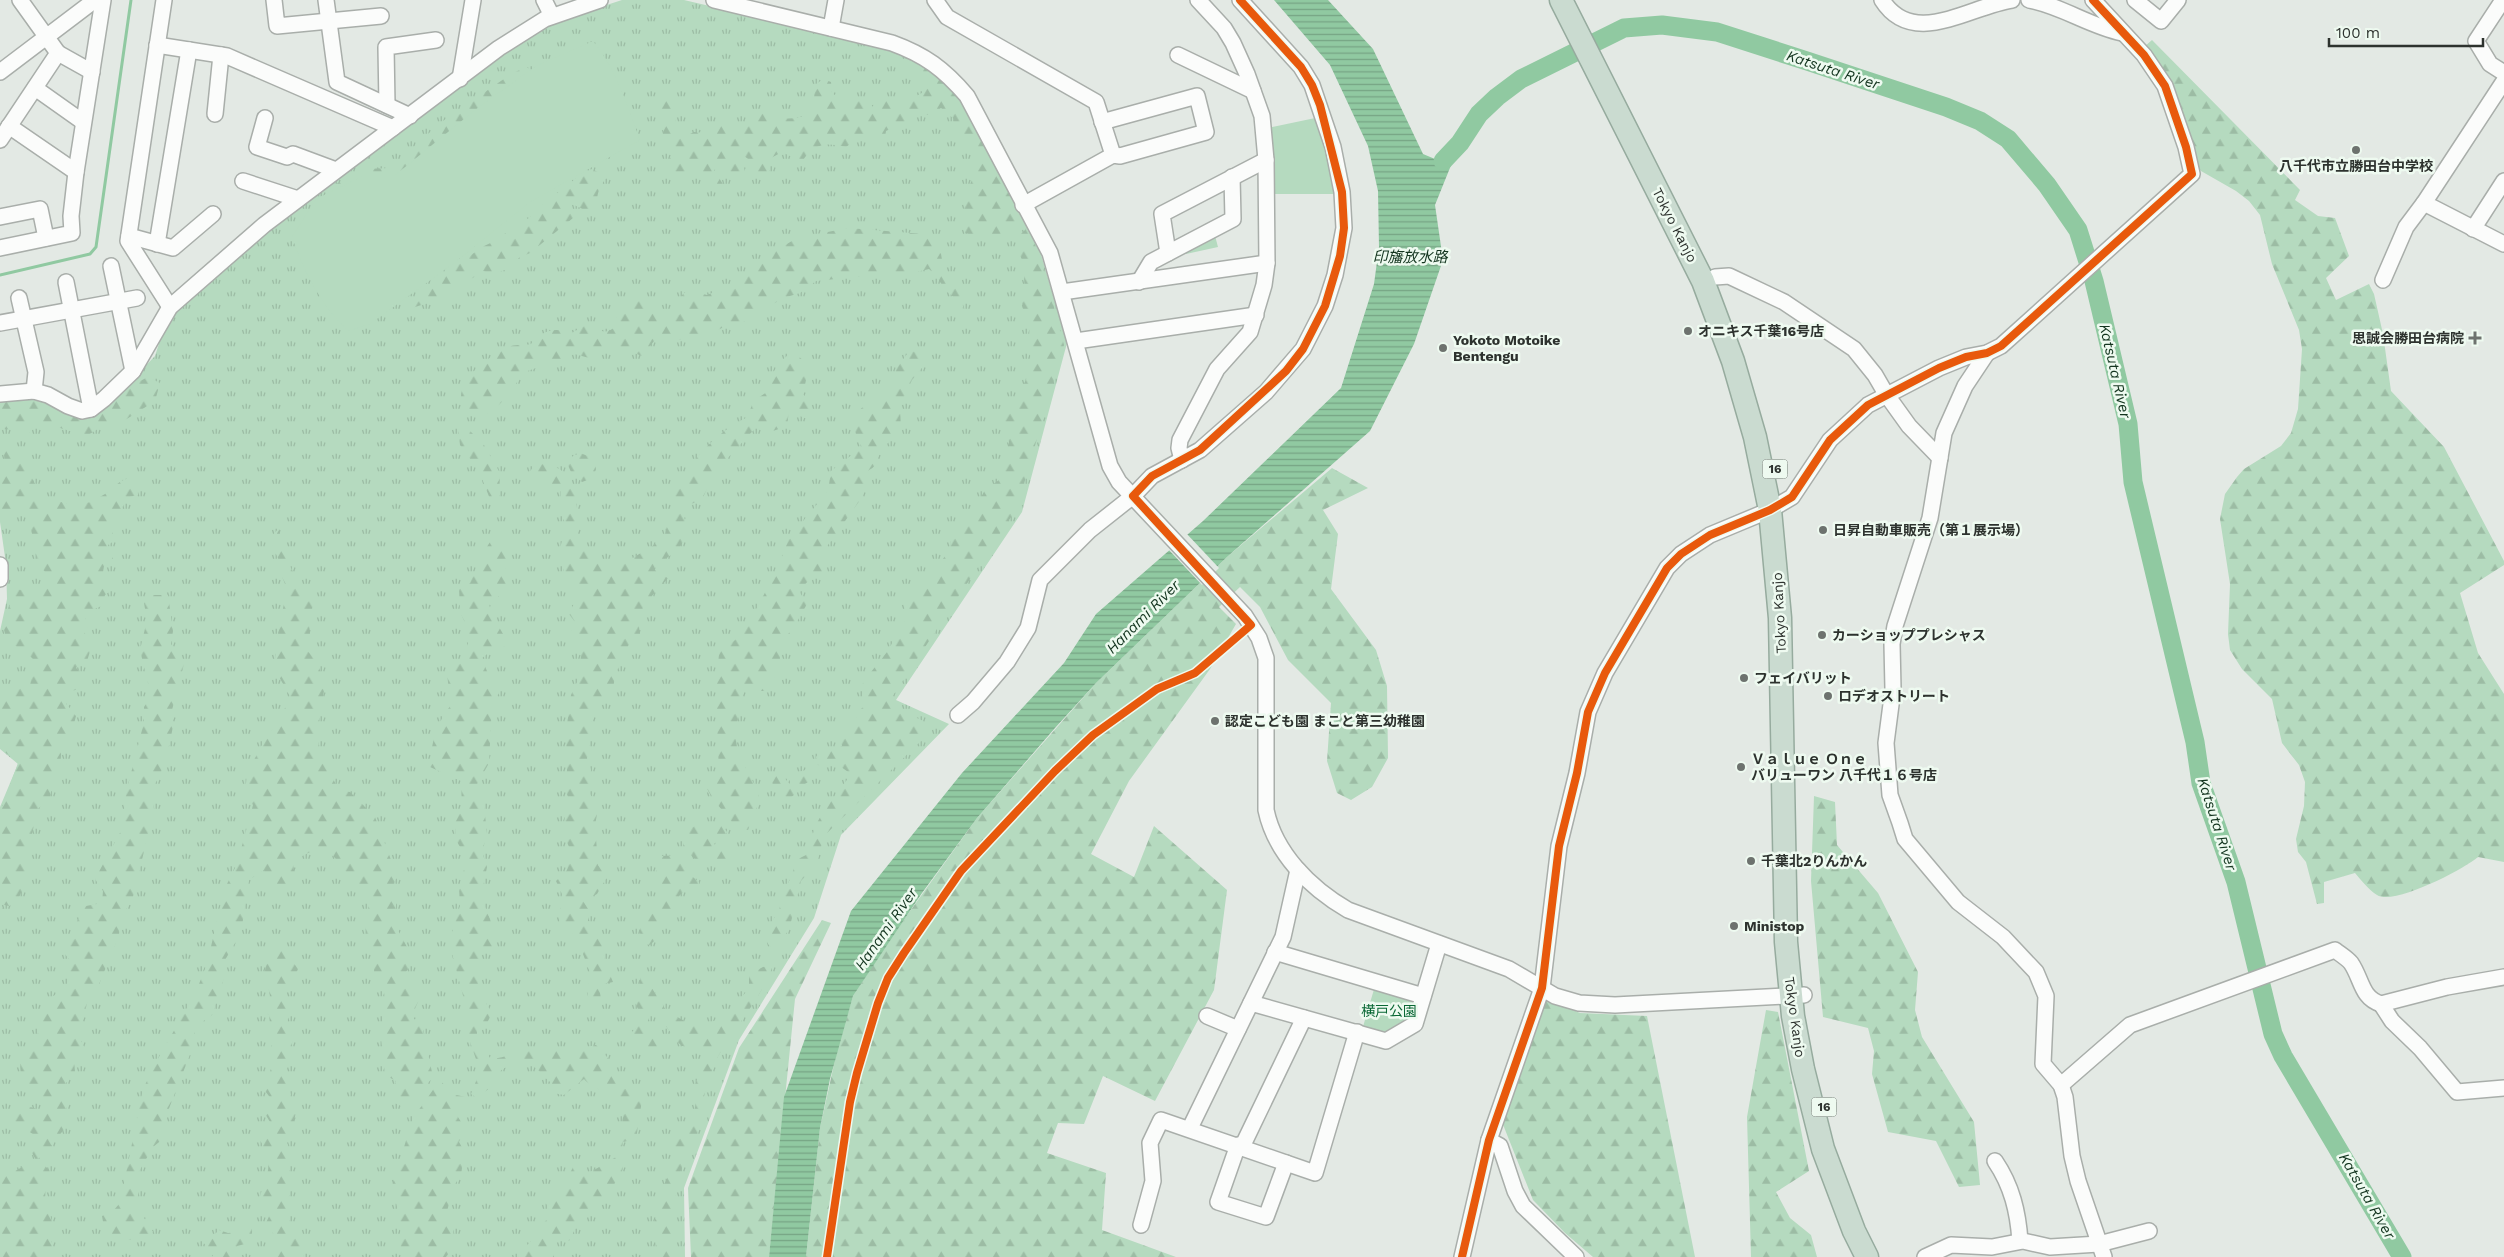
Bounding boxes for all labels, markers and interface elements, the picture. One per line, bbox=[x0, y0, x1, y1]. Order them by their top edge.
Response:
scale bar bbox=[2329, 15, 2483, 47]
text: 100 m bbox=[2336, 24, 2380, 42]
water label: Katsuta River bbox=[1784, 47, 1883, 94]
marker: 八千代市立勝田台中学校 bbox=[2350, 144, 2362, 156]
place label: 八千代市立勝田台中学校 bbox=[2279, 158, 2433, 174]
street label: Tokyo Kanjo bbox=[1649, 185, 1701, 265]
water label: 印旛放水路 bbox=[1372, 248, 1449, 266]
water label: Katsuta River bbox=[2095, 322, 2135, 421]
place label: オニキス千葉16号店 bbox=[1698, 323, 1824, 339]
marker: オニキス千葉16号店 bbox=[1682, 325, 1694, 337]
place label: 思誠会勝田台病院 bbox=[2352, 330, 2464, 346]
marker: 思誠会勝田台病院 bbox=[2468, 331, 2482, 345]
place label: Yokoto Motoike Bentengu bbox=[1453, 332, 1560, 364]
marker: Yokoto Motoike Bentengu bbox=[1437, 342, 1449, 354]
road number: 16 bbox=[1762, 459, 1788, 478]
place label: 日昇自動車販売（第１展示場） bbox=[1833, 522, 2029, 538]
marker: 日昇自動車販売（第１展示場） bbox=[1817, 524, 1829, 536]
street label: Tokyo Kanjo bbox=[1769, 572, 1789, 654]
water label: Hanami River bbox=[1103, 576, 1184, 657]
place label: カーショッププレシャス bbox=[1832, 627, 1986, 643]
marker: カーショッププレシャス bbox=[1816, 629, 1828, 641]
place label: フェイバリット bbox=[1754, 670, 1852, 686]
marker: フェイバリット bbox=[1738, 672, 1750, 684]
place label: ロデオストリート bbox=[1838, 688, 1950, 704]
marker: ロデオストリート bbox=[1822, 690, 1834, 702]
place label: 認定こども園 まこと第三幼稚園 bbox=[1225, 713, 1425, 729]
marker: 認定こども園 まこと第三幼稚園 bbox=[1209, 715, 1221, 727]
place label: Ｖａｌｕｅ Ｏｎｅ バリューワン 八千代１６号店 bbox=[1751, 751, 1937, 783]
marker: Ｖａｌｕｅ Ｏｎｅ バリューワン 八千代１６号店 bbox=[1735, 761, 1747, 773]
water label: Katsuta River bbox=[2194, 775, 2241, 874]
place label: 千葉北2りんかん bbox=[1761, 853, 1867, 869]
marker: 千葉北2りんかん bbox=[1745, 855, 1757, 867]
water label: Hanami River bbox=[851, 883, 922, 974]
place label: Ministop bbox=[1744, 918, 1805, 934]
marker: Ministop bbox=[1728, 920, 1740, 932]
street label: Tokyo Kanjo bbox=[1781, 976, 1809, 1058]
park label: 横戸公園 bbox=[1361, 1003, 1417, 1019]
road number: 16 bbox=[1812, 1098, 1836, 1116]
water label: Katsuta River bbox=[2335, 1150, 2399, 1243]

